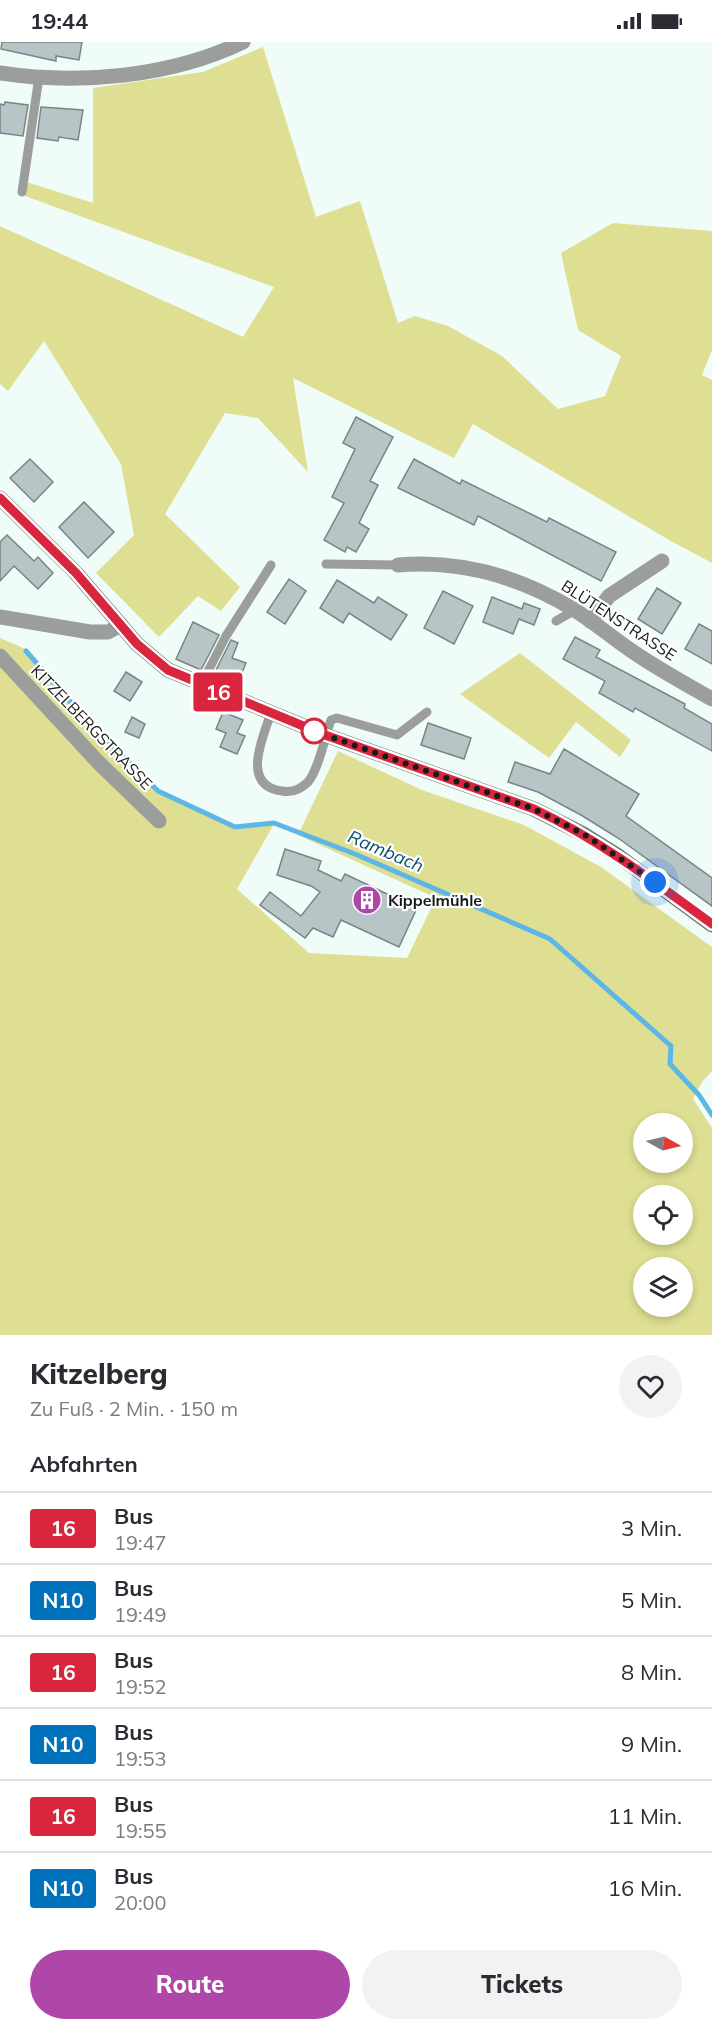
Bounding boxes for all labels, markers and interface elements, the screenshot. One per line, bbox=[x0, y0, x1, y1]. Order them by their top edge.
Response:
text: 19:44 bbox=[30, 7, 88, 35]
street label: BLÜTENSTRASSE bbox=[558, 575, 680, 665]
street label: KITZELBERGSTRASSE bbox=[27, 660, 157, 794]
line badge: 16 bbox=[191, 672, 245, 712]
text: 16 bbox=[205, 679, 231, 705]
unlabelled marker bbox=[301, 718, 327, 744]
water label: Rambach bbox=[345, 825, 427, 877]
your location bbox=[640, 867, 670, 897]
building icon: Kippelmühle bbox=[351, 884, 383, 916]
place label: Kippelmühle bbox=[388, 890, 482, 910]
north arrow bbox=[633, 1113, 693, 1173]
map controls bbox=[633, 1113, 693, 1317]
button: locate bbox=[633, 1185, 693, 1245]
button: layers bbox=[633, 1257, 693, 1317]
button: heart bbox=[619, 1355, 682, 1418]
text: Kitzelberg bbox=[30, 1356, 168, 1391]
text: Zu Fuß · 2 Min. · 150 m bbox=[30, 1396, 238, 1421]
text: Abfahrten bbox=[30, 1450, 138, 1478]
text: Bus bbox=[114, 1502, 153, 1530]
text: 3 Min. bbox=[621, 1514, 682, 1542]
text: 16 bbox=[50, 1515, 76, 1541]
text: 19:47 bbox=[114, 1530, 167, 1555]
text: Bus bbox=[114, 1574, 153, 1602]
text: 5 Min. bbox=[621, 1586, 682, 1614]
text: N10 bbox=[42, 1587, 84, 1613]
text: 19:49 bbox=[114, 1602, 167, 1627]
text: Bus bbox=[114, 1646, 153, 1674]
text: 8 Min. bbox=[621, 1658, 682, 1686]
text: 16 bbox=[50, 1659, 76, 1685]
text: 19:52 bbox=[114, 1674, 167, 1699]
text: Bus bbox=[114, 1718, 153, 1746]
text: 9 Min. bbox=[621, 1730, 682, 1758]
text: N10 bbox=[42, 1731, 84, 1757]
text: 19:53 bbox=[114, 1746, 167, 1771]
text: Bus bbox=[114, 1790, 153, 1818]
text: 11 Min. bbox=[608, 1802, 682, 1830]
text: 16 bbox=[50, 1803, 76, 1829]
text: 19:55 bbox=[114, 1818, 167, 1843]
text: Bus bbox=[114, 1862, 153, 1890]
text: 16 Min. bbox=[608, 1874, 682, 1902]
text: N10 bbox=[42, 1875, 84, 1901]
text: 20:00 bbox=[114, 1890, 167, 1915]
button: Route bbox=[30, 1950, 350, 2019]
button: Tickets bbox=[362, 1950, 682, 2019]

